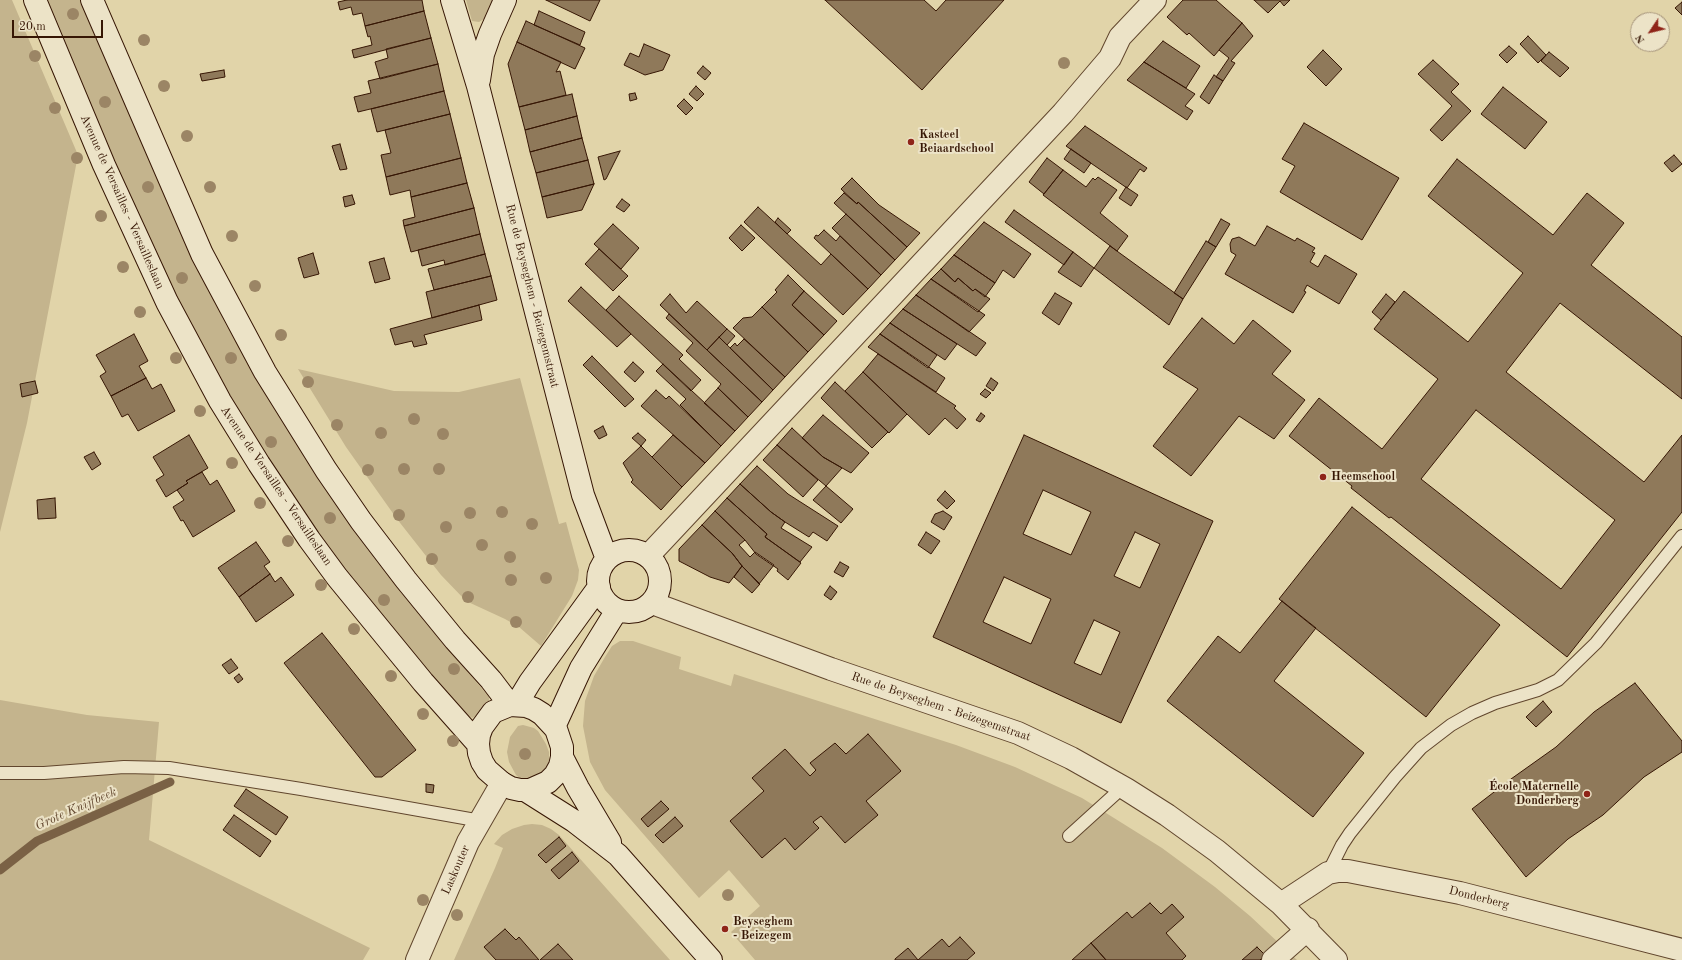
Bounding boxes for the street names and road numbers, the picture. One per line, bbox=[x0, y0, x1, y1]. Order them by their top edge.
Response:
street label: Avenue de Versailles - Versailleslaan bbox=[77, 112, 167, 292]
street label: Rue de Beyseghem - Beizegemstraat bbox=[502, 203, 562, 389]
street label: Avenue de Versailles - Versailleslaan bbox=[217, 403, 335, 569]
street label: Rue de Beyseghem - Beizegemstraat bbox=[849, 669, 1033, 745]
street label: Laskouter bbox=[439, 843, 473, 897]
street label: Donderberg bbox=[1447, 884, 1511, 912]

